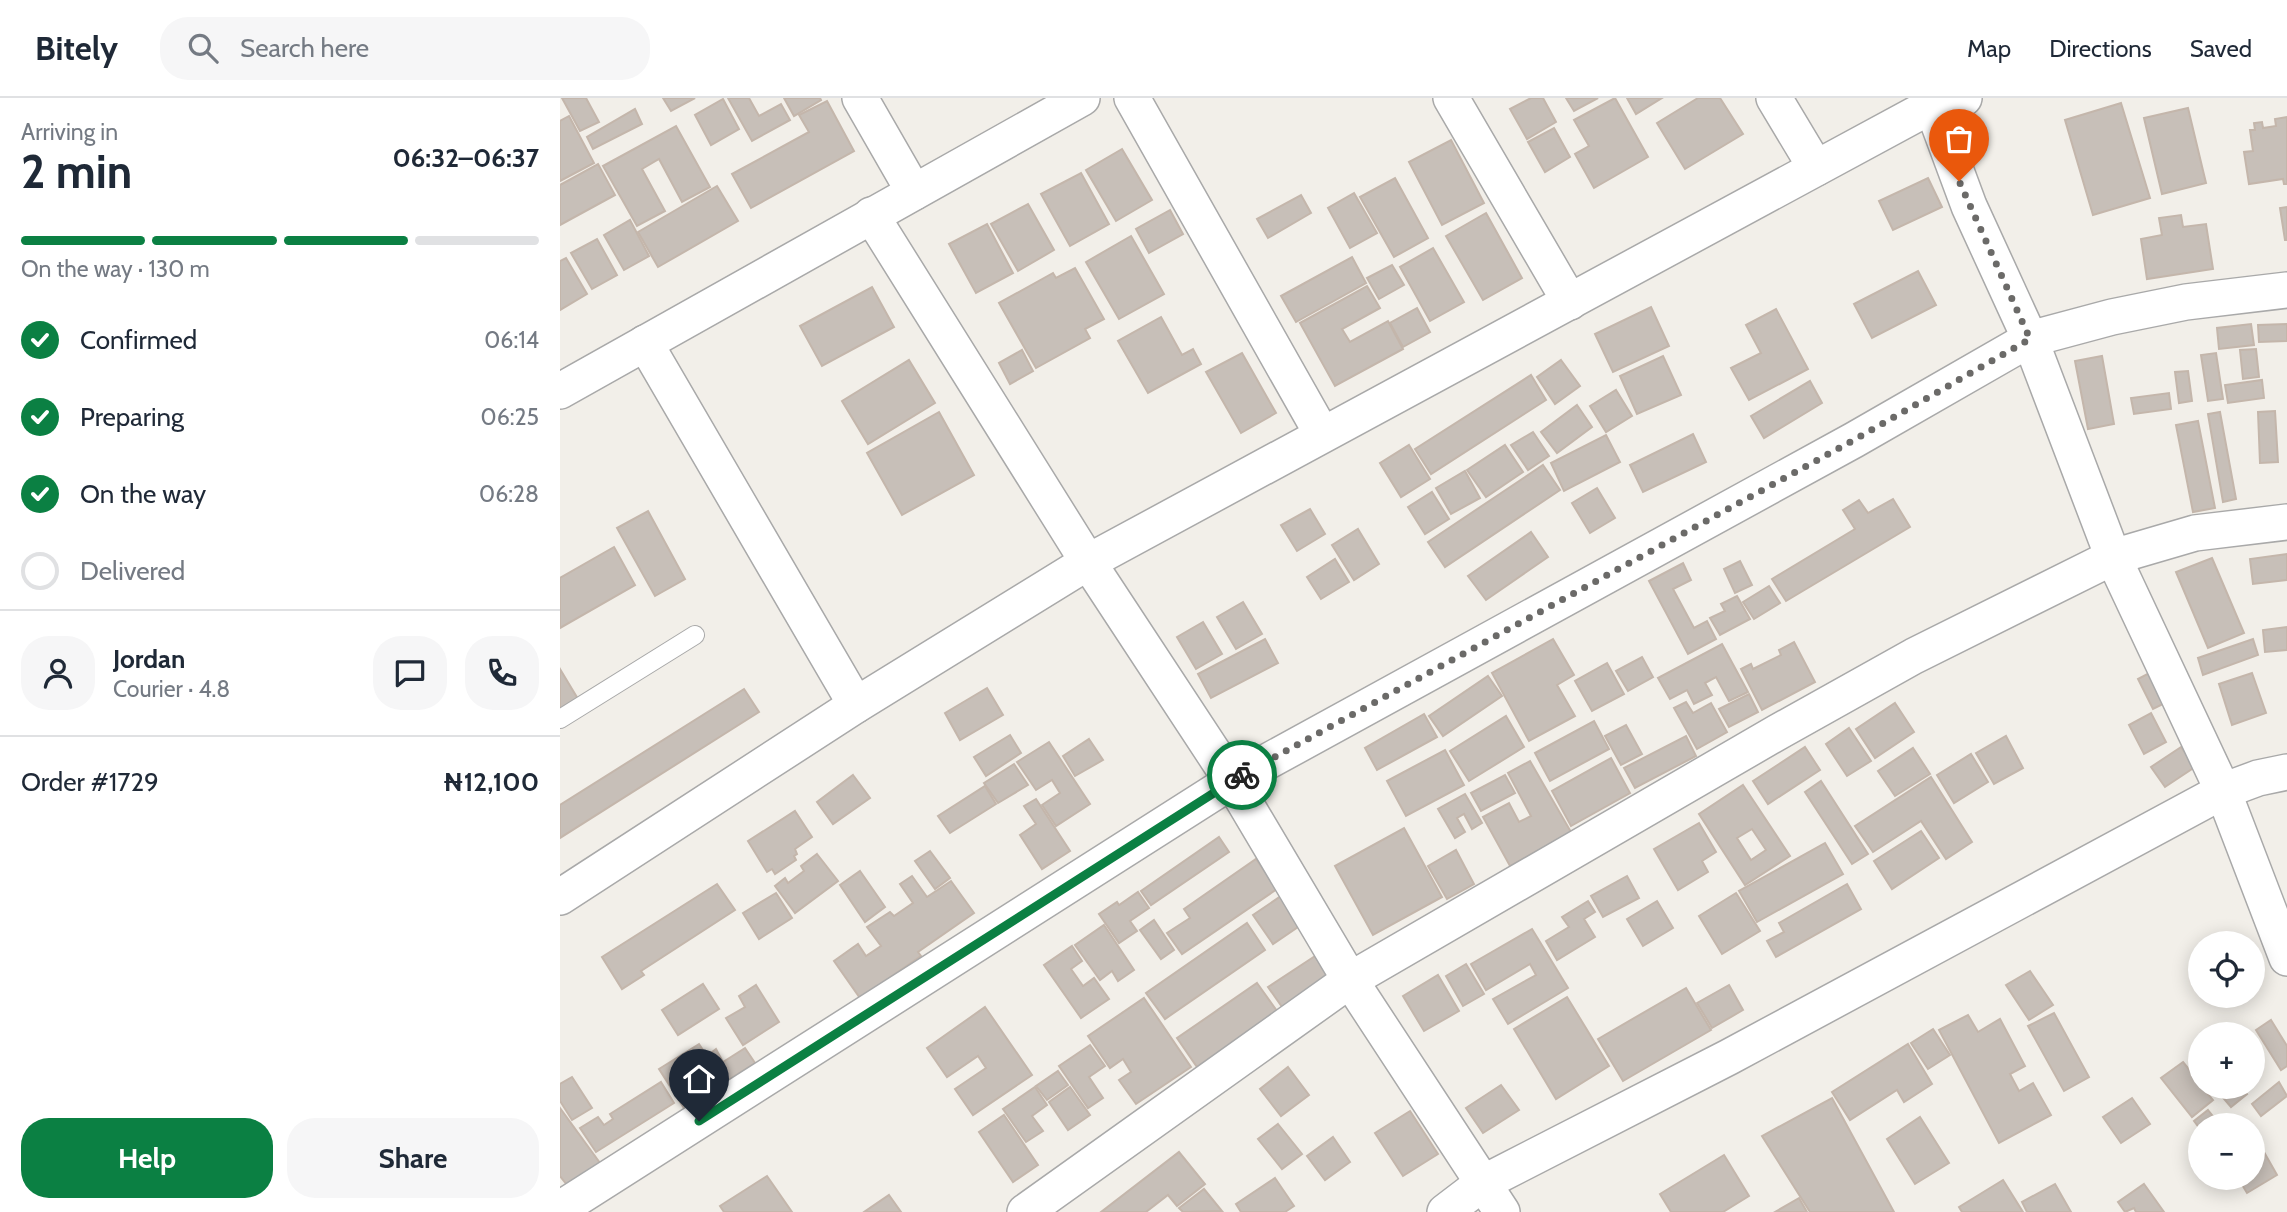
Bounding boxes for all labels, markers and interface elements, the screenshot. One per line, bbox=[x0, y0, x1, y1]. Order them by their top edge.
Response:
search box bbox=[160, 17, 650, 80]
text: Bitely bbox=[35, 28, 118, 68]
icon: search bbox=[184, 29, 222, 67]
text: Search here bbox=[240, 32, 369, 64]
text: Map bbox=[1967, 34, 2011, 63]
text: Directions bbox=[2049, 34, 2152, 63]
text: Saved bbox=[2190, 34, 2252, 63]
pin bbox=[1929, 109, 1989, 181]
text: Arriving in bbox=[21, 118, 118, 146]
icon: bag bbox=[1940, 120, 1978, 158]
text: 06:32–06:37 bbox=[392, 142, 539, 174]
text: 2 min bbox=[21, 144, 132, 200]
text: On the way · 130 m bbox=[21, 255, 210, 283]
icon: check bbox=[21, 321, 59, 359]
text: Confirmed bbox=[80, 324, 197, 356]
text: 06:14 bbox=[484, 326, 539, 354]
icon: check bbox=[21, 398, 59, 436]
text: Preparing bbox=[80, 401, 184, 433]
text: 06:25 bbox=[481, 403, 539, 431]
icon: check bbox=[21, 475, 59, 513]
text: On the way bbox=[80, 478, 206, 510]
text: 06:28 bbox=[479, 480, 539, 508]
text: Delivered bbox=[80, 555, 185, 587]
button: person bbox=[21, 636, 95, 710]
button: chat bbox=[373, 636, 447, 710]
button: phone bbox=[465, 636, 539, 710]
text: Jordan bbox=[113, 643, 185, 675]
text: Courier · 4.8 bbox=[113, 675, 230, 703]
courier bbox=[1207, 740, 1277, 810]
icon: bike bbox=[1223, 756, 1261, 794]
text: Order #1729 bbox=[21, 766, 159, 798]
text: ₦12,100 bbox=[443, 766, 539, 798]
map controls bbox=[2188, 931, 2265, 1190]
button: locate bbox=[2188, 931, 2265, 1008]
button: + bbox=[2188, 1022, 2265, 1099]
pin bbox=[669, 1049, 729, 1121]
icon: home bbox=[680, 1060, 718, 1098]
button: − bbox=[2188, 1113, 2265, 1190]
button: Help bbox=[21, 1118, 273, 1198]
button: Share bbox=[287, 1118, 539, 1198]

